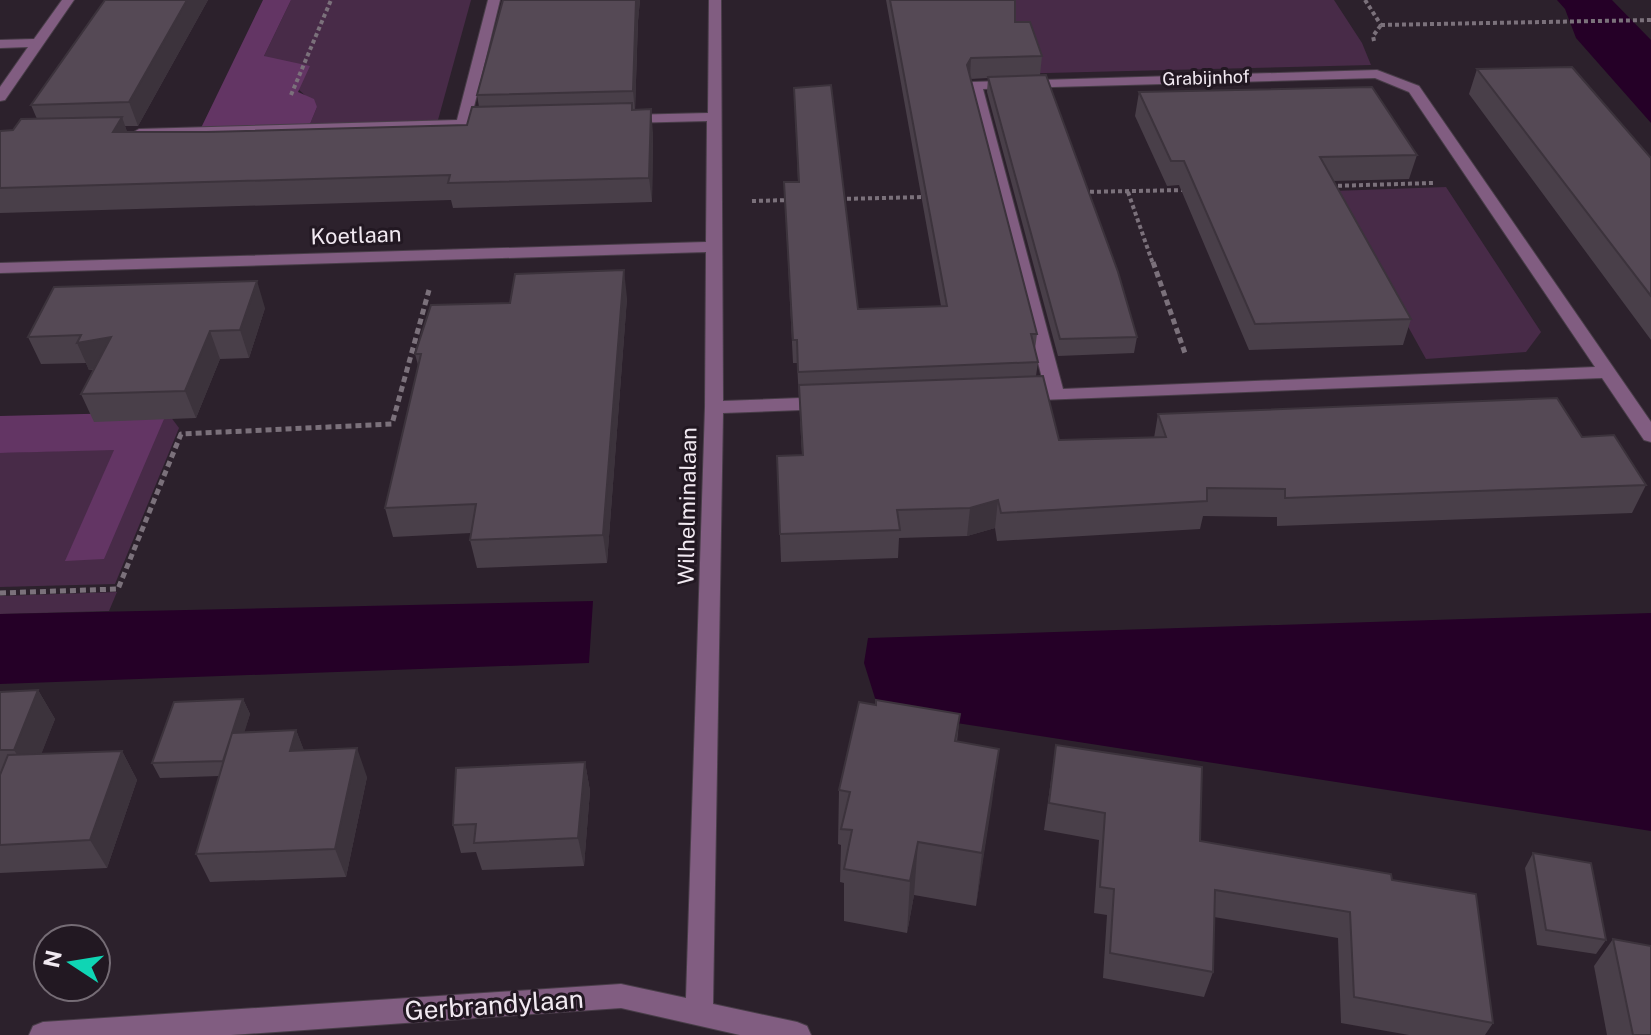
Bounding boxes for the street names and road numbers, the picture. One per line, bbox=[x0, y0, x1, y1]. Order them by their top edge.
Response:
street label: Grabijnhof bbox=[1162, 65, 1250, 90]
street label: Koetlaan bbox=[310, 220, 402, 250]
street label: Wilhelminalaan bbox=[673, 427, 701, 585]
street label: Gerbrandylaan bbox=[403, 983, 585, 1026]

